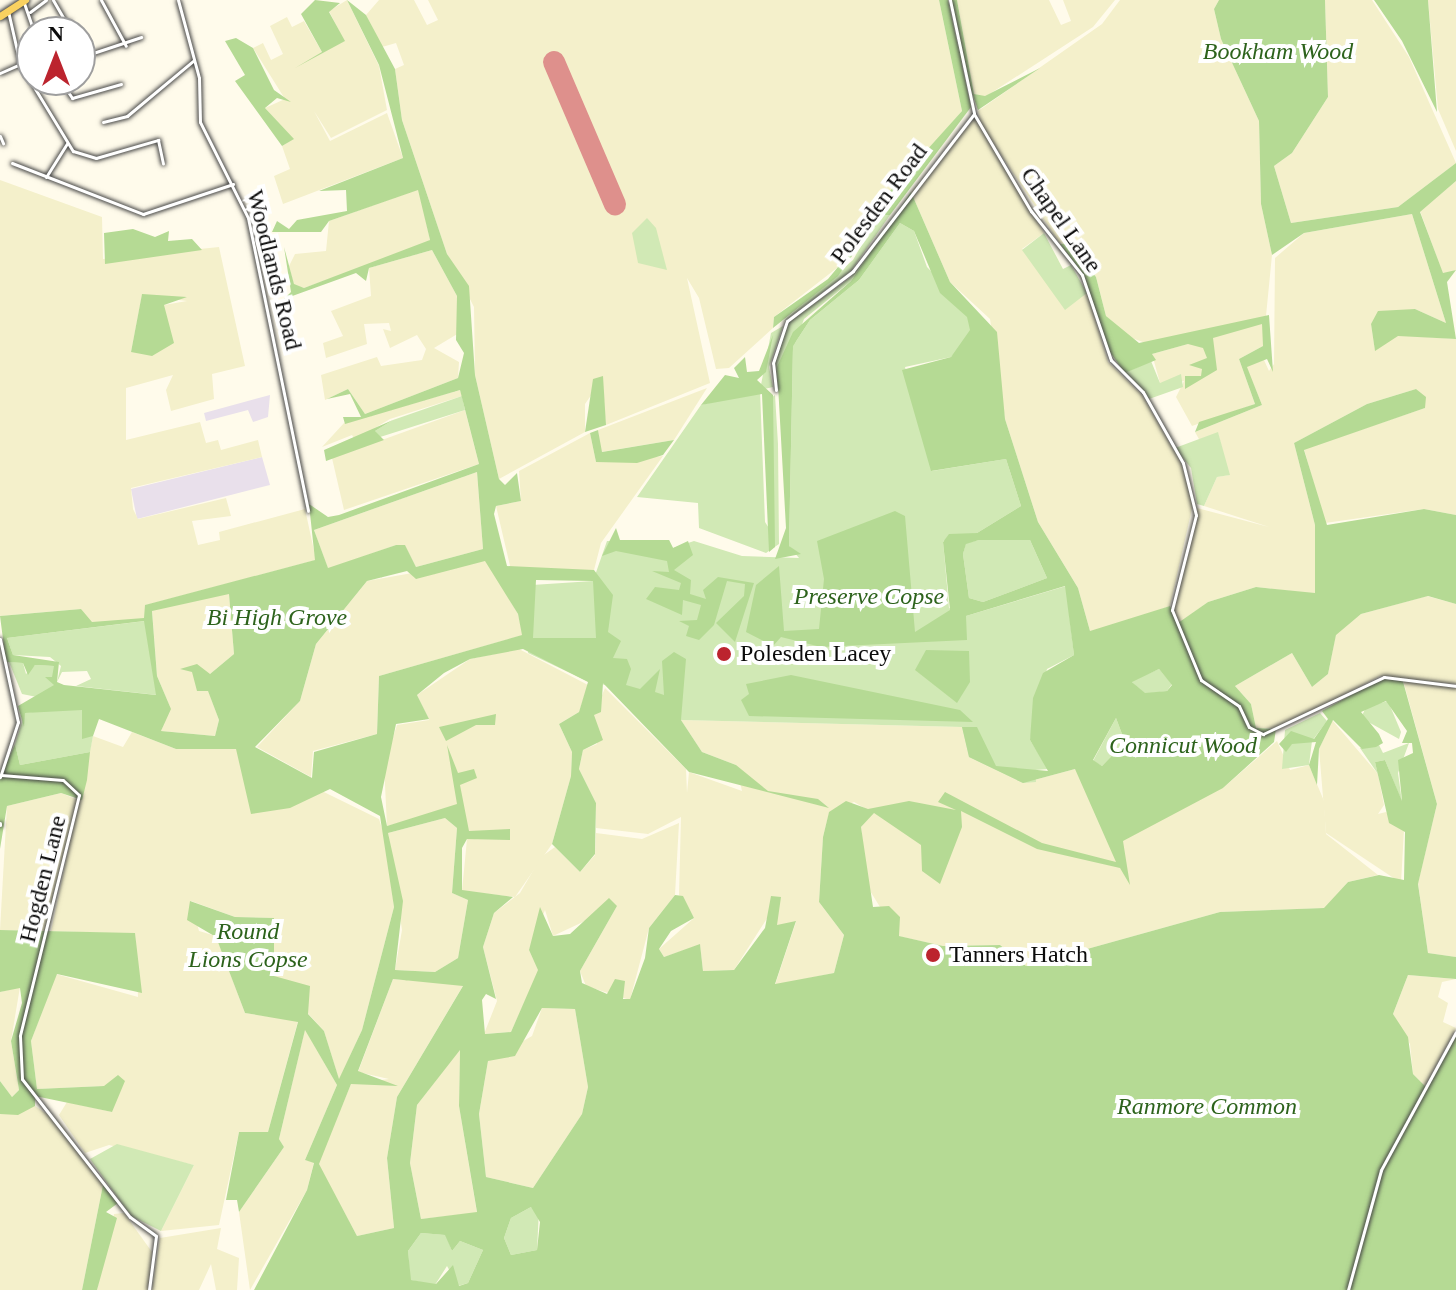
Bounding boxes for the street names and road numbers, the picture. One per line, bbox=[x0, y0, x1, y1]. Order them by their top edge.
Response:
street label: Polesden Road bbox=[824, 138, 934, 270]
street label: Chapel Lane bbox=[1014, 162, 1108, 278]
street label: Woodlands Road bbox=[240, 187, 308, 353]
street label: Hogden Lane bbox=[13, 812, 73, 946]

